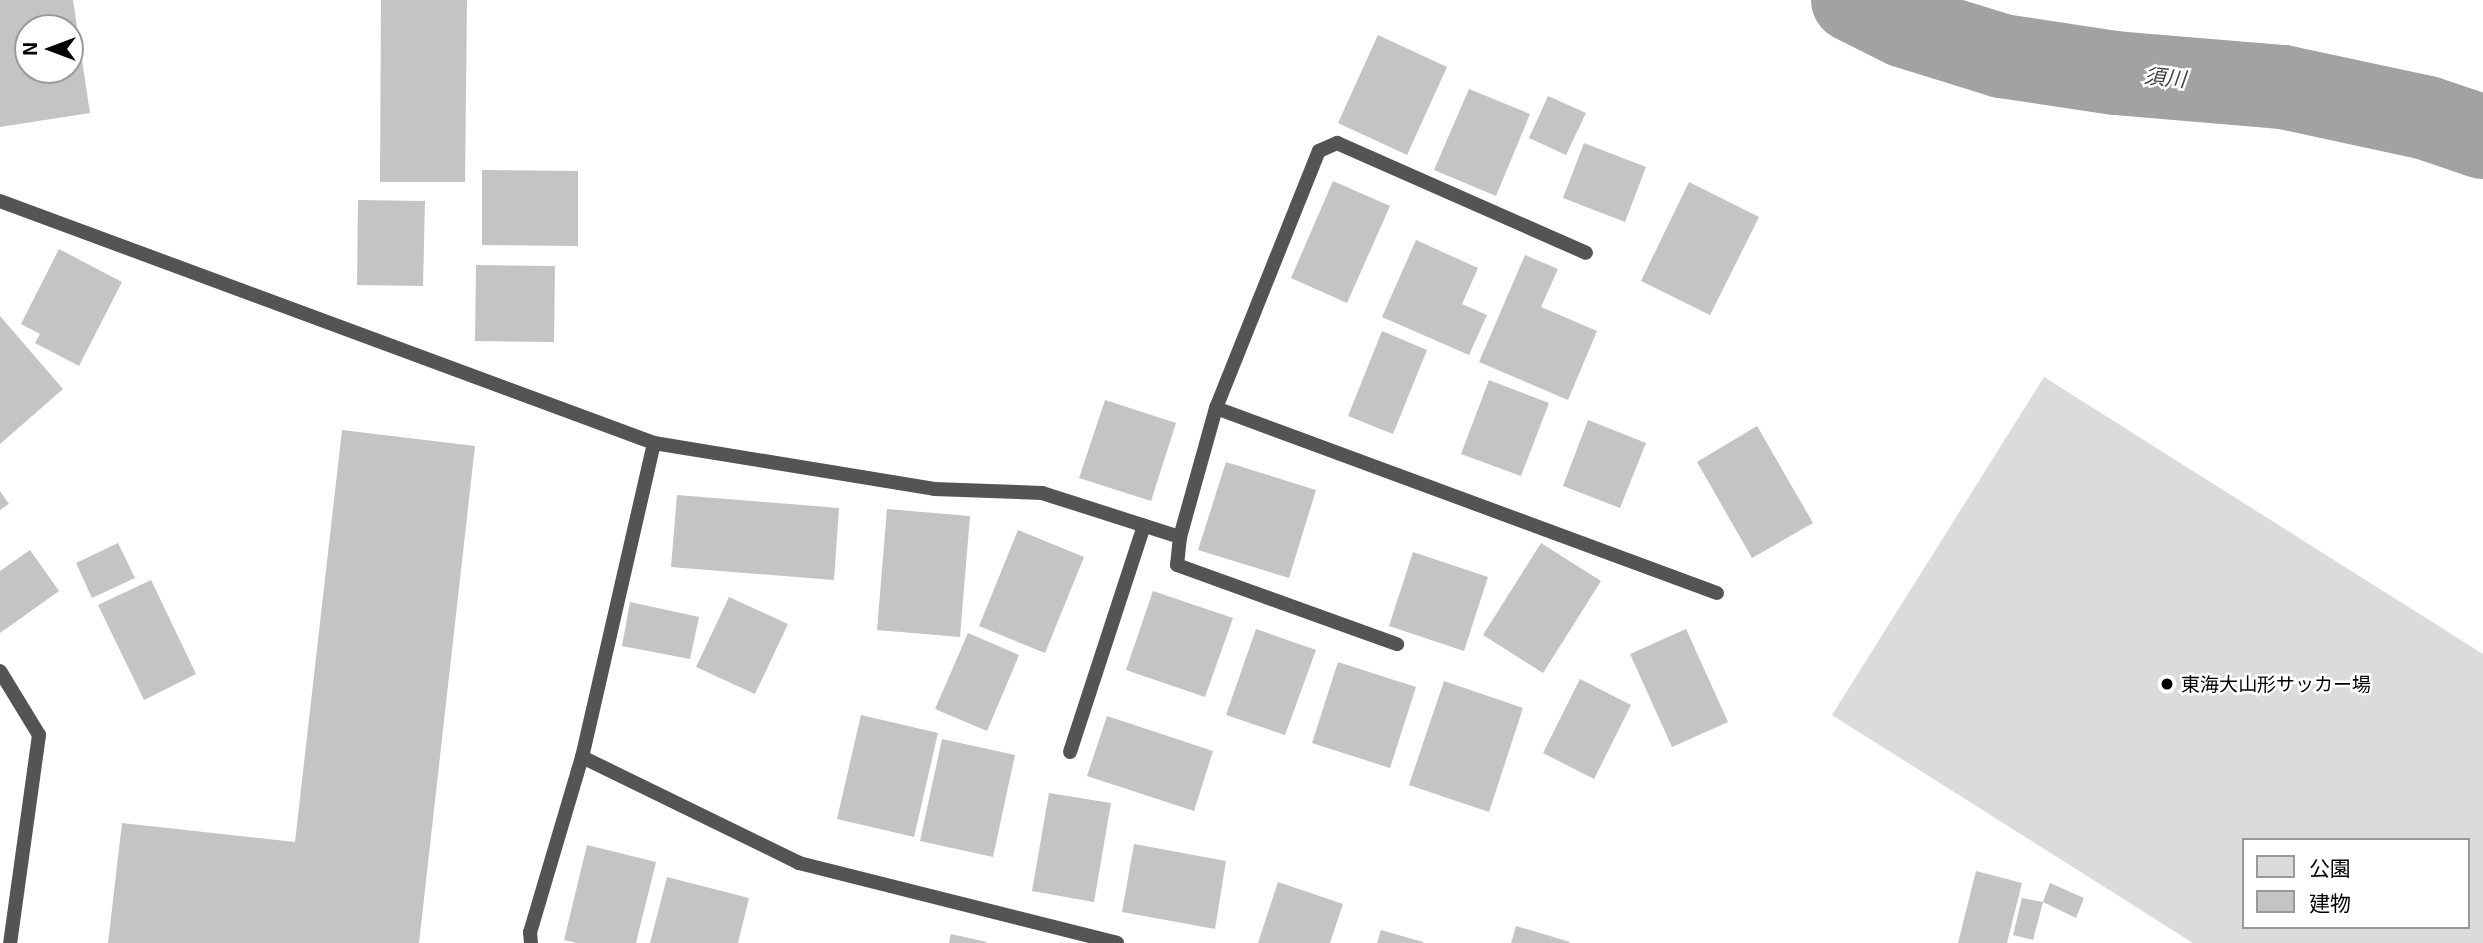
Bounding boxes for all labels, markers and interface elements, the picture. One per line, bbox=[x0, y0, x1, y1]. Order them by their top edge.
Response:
north arrow bbox=[14, 14, 84, 84]
text: N bbox=[18, 42, 41, 56]
water label: 須川 bbox=[2143, 63, 2187, 91]
place label: 東海大山形サッカー場 bbox=[2181, 673, 2371, 695]
marker: 東海大山形サッカー場 bbox=[2159, 676, 2175, 692]
legend bbox=[2242, 838, 2469, 929]
text: 公園 bbox=[2309, 855, 2351, 880]
text: 建物 bbox=[2309, 890, 2351, 915]

